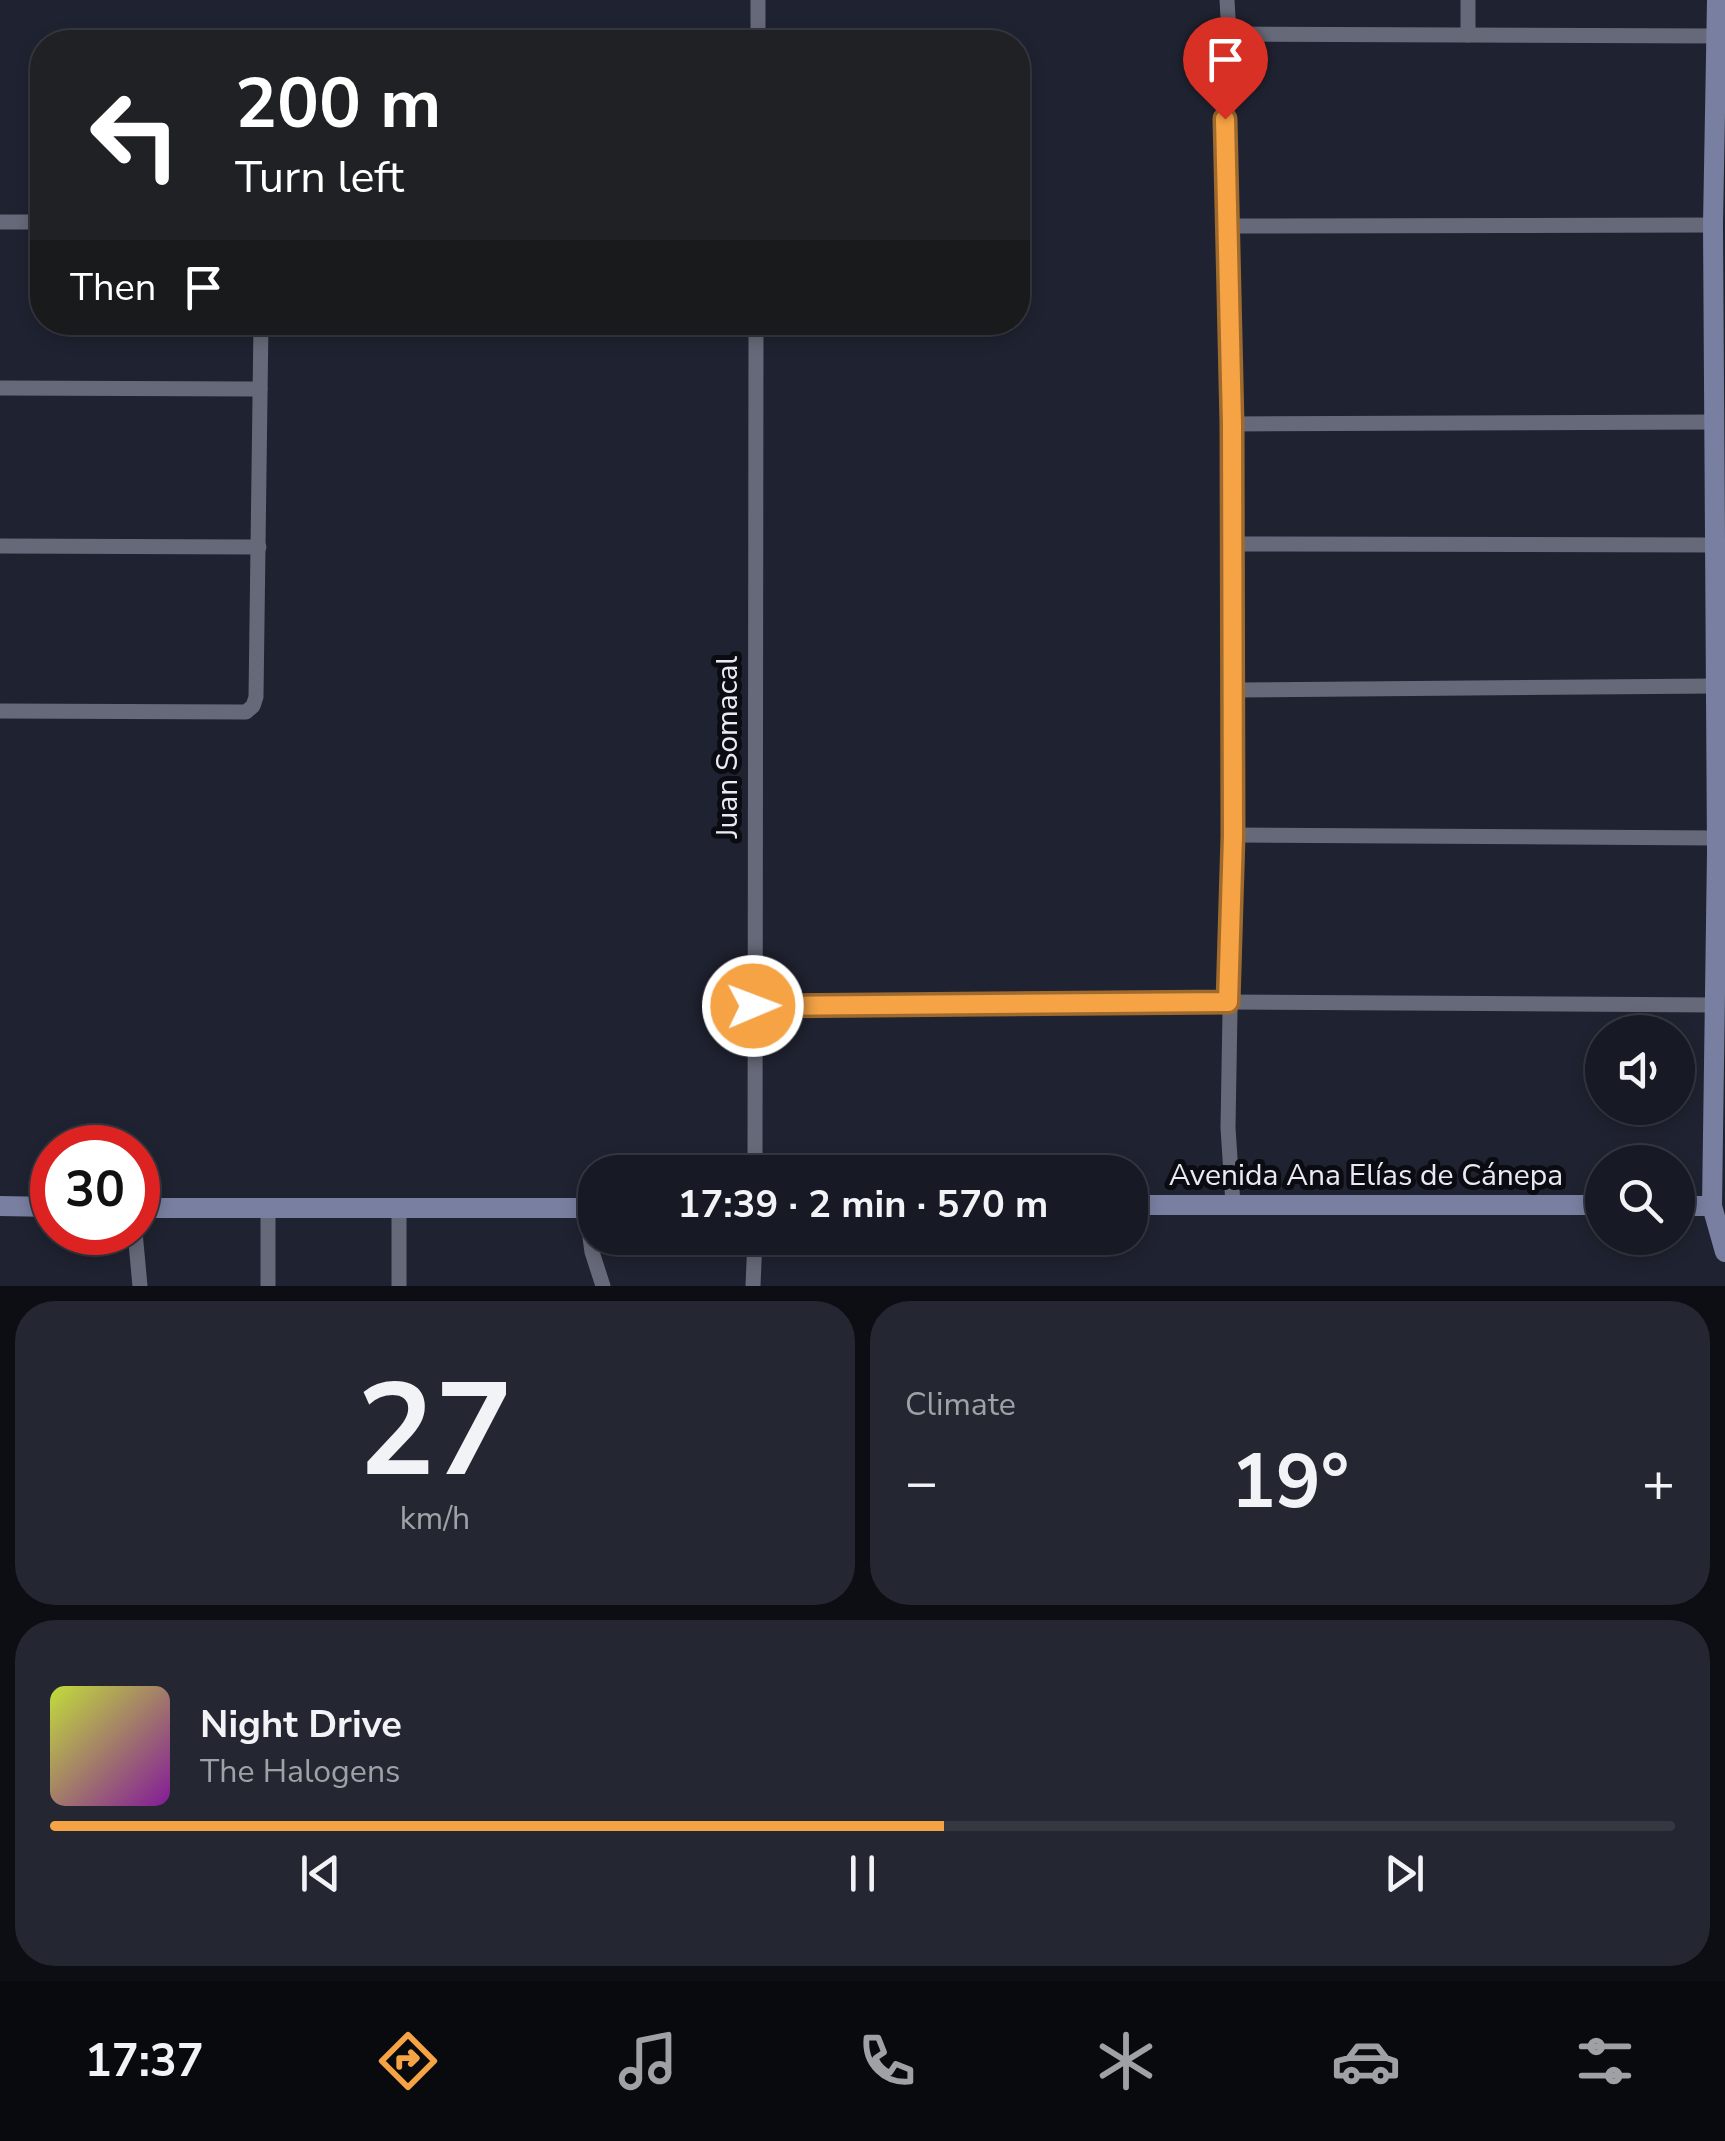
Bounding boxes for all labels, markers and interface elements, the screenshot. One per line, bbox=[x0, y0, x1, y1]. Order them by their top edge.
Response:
pin bbox=[1183, 17, 1268, 120]
icon: arrive bbox=[1198, 32, 1253, 87]
text: 200 m bbox=[235, 56, 441, 152]
icon: left bbox=[70, 70, 200, 200]
text: Turn left bbox=[235, 147, 404, 208]
icon: arrive bbox=[176, 260, 231, 315]
text: Then bbox=[70, 262, 156, 313]
street label: Juan Somacal bbox=[707, 656, 748, 839]
position arrow bbox=[701, 954, 805, 1058]
map controls bbox=[1585, 1015, 1695, 1255]
button: sound bbox=[1585, 1015, 1695, 1125]
speed limit sign: 30 bbox=[30, 1125, 160, 1255]
button: search bbox=[1585, 1145, 1695, 1255]
street label: Avenida Ana Elías de Cánepa bbox=[1169, 1155, 1563, 1196]
text: 17:39 · 2 min · 570 m bbox=[678, 1179, 1048, 1230]
text: 27 bbox=[357, 1343, 513, 1520]
text: Climate bbox=[905, 1383, 1016, 1426]
text: 19° bbox=[1231, 1431, 1349, 1533]
text: − bbox=[905, 1445, 938, 1520]
text: + bbox=[1642, 1445, 1675, 1520]
text: km/h bbox=[400, 1497, 470, 1540]
text: Night Drive bbox=[200, 1699, 402, 1750]
text: The Halogens bbox=[200, 1750, 400, 1793]
icon: previous bbox=[293, 1846, 348, 1901]
icon: pause bbox=[835, 1846, 890, 1901]
icon: next bbox=[1377, 1846, 1432, 1901]
icon: directions bbox=[373, 2026, 443, 2096]
icon: music bbox=[613, 2026, 683, 2096]
icon: phone bbox=[852, 2026, 922, 2096]
icon: climate bbox=[1091, 2026, 1161, 2096]
icon: car bbox=[1331, 2026, 1401, 2096]
icon: filters bbox=[1570, 2026, 1640, 2096]
text: 17:37 bbox=[85, 2031, 204, 2092]

